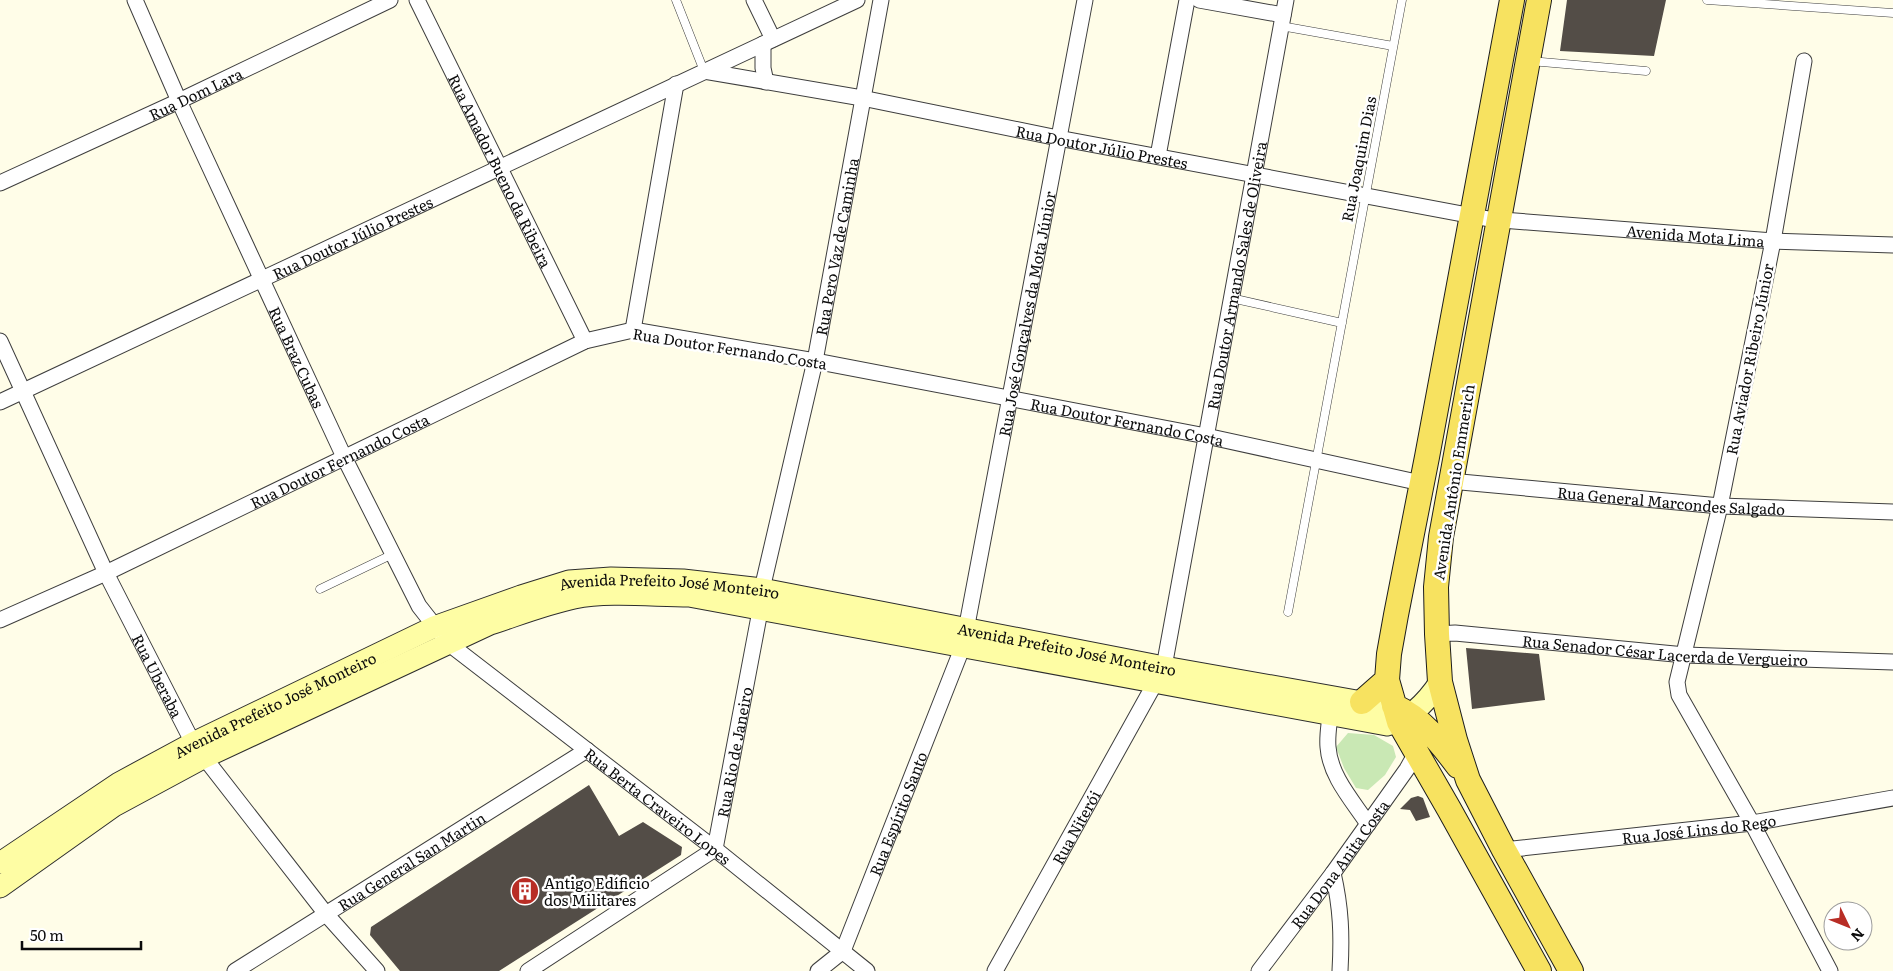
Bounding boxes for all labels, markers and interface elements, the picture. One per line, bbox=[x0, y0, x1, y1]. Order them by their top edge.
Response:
street label: Rua Dom Lara bbox=[145, 61, 247, 125]
street label: Rua Amador Bueno da Ribeira bbox=[443, 70, 559, 272]
street label: Rua Joaquim Dias bbox=[1335, 94, 1381, 224]
street label: Rua Doutor Júlio Prestes bbox=[1014, 118, 1190, 174]
street label: Rua Doutor Armando Sales de Oliveira bbox=[1200, 138, 1272, 411]
street label: Rua Pero Vaz de Caminha bbox=[808, 155, 864, 337]
street label: Rua Doutor Júlio Prestes bbox=[268, 189, 436, 284]
street label: Rua José Gonçalves da Mota Júnior bbox=[991, 189, 1060, 438]
street label: Avenida Mota Lima bbox=[1625, 218, 1766, 252]
street label: Rua Aviador Ribeiro Júnior bbox=[1719, 261, 1779, 457]
street label: Rua Braz Cubas bbox=[264, 302, 331, 411]
street label: Rua Doutor Fernando Costa bbox=[631, 321, 830, 375]
street label: Avenida Antônio Emmerich bbox=[1426, 382, 1480, 582]
street label: Rua Doutor Fernando Costa bbox=[1029, 391, 1227, 451]
street label: Rua Doutor Fernando Costa bbox=[246, 406, 433, 513]
street label: Rua General Marcondes Salgado bbox=[1556, 479, 1786, 520]
street label: Avenida Prefeito José Monteiro bbox=[555, 566, 782, 604]
street label: Avenida Prefeito José Monteiro bbox=[956, 616, 1178, 680]
street label: Rua Senador César Lacerda de Vergueiro bbox=[1521, 628, 1809, 671]
street label: Rua Uberaba bbox=[127, 629, 190, 722]
street label: Avenida Prefeito José Monteiro bbox=[169, 645, 380, 763]
street label: Rua Rio de Janeiro bbox=[710, 685, 757, 819]
street label: Rua Berta Craveiro Lopes bbox=[580, 741, 737, 869]
street label: Rua Espírito Santo bbox=[862, 747, 932, 879]
street label: Rua Niterói bbox=[1045, 785, 1105, 868]
street label: Rua Dona Anita Costa bbox=[1284, 794, 1394, 932]
street label: Rua General San Martin bbox=[333, 805, 490, 916]
street label: Rua José Lins do Rego bbox=[1621, 807, 1778, 849]
place label: Antigo Edíficio dos Militares bbox=[544, 871, 650, 911]
building icon: Antigo Edíficio dos Militares bbox=[510, 876, 540, 906]
north arrow bbox=[1823, 901, 1873, 951]
scale bar bbox=[22, 918, 141, 950]
text: 50 m bbox=[30, 923, 64, 946]
text: N bbox=[1847, 924, 1870, 947]

